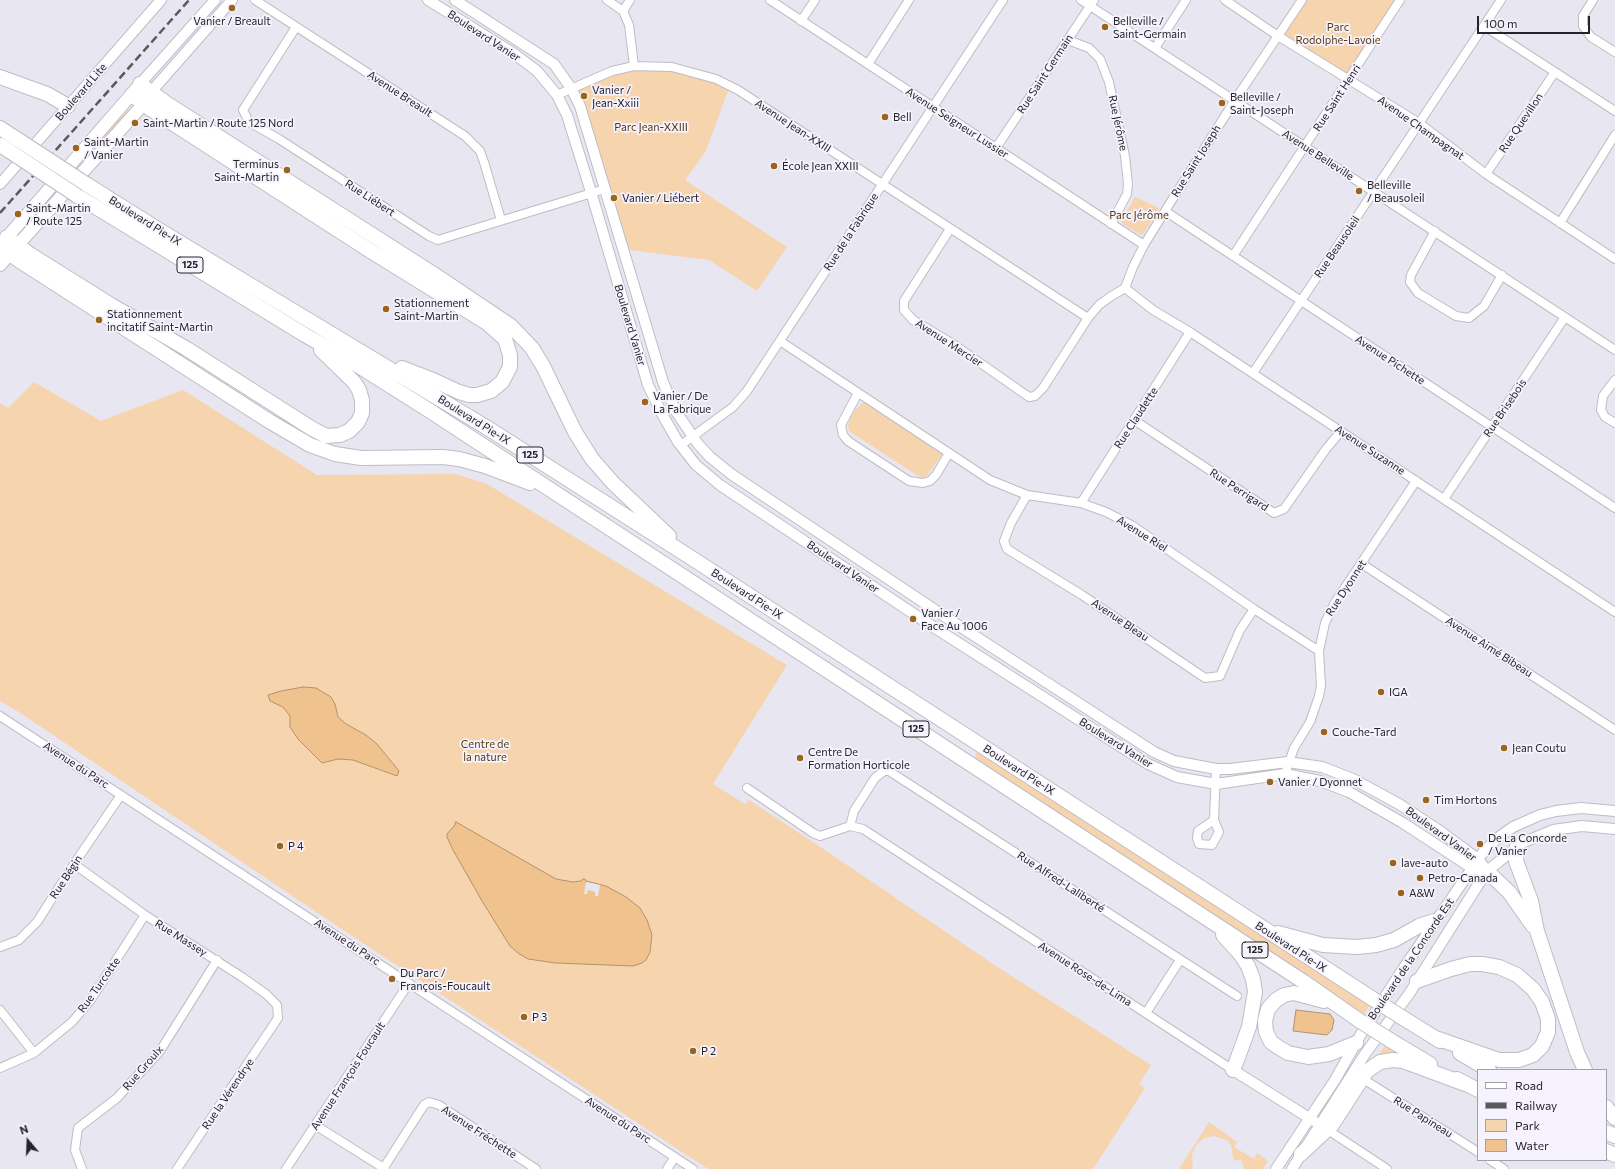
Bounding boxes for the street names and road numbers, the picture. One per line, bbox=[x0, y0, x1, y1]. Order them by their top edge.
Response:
street label: Boulevard Vanier bbox=[445, 8, 523, 64]
street label: Rue Saint Germain bbox=[1014, 32, 1076, 116]
street label: Boulevard Lite bbox=[53, 61, 109, 123]
street label: Rue Saint Henri bbox=[1311, 62, 1363, 134]
street label: Avenue Breault bbox=[365, 68, 435, 120]
street label: Avenue Seigneur Lussier bbox=[903, 85, 1011, 161]
street label: Rue Quevillon bbox=[1496, 91, 1546, 155]
street label: Avenue Champagnat bbox=[1375, 93, 1467, 163]
street label: Rue Jérôme bbox=[1106, 94, 1130, 152]
street label: Avenue Jean-XXIII bbox=[752, 96, 834, 156]
street label: Rue Saint Joseph bbox=[1169, 122, 1223, 200]
street label: Avenue Belleville bbox=[1280, 127, 1356, 183]
street label: Rue Liébert bbox=[342, 177, 398, 219]
street label: Rue de la Fabrique bbox=[821, 191, 881, 273]
street label: Boulevard Pie-IX bbox=[106, 193, 184, 249]
street label: Rue Beausoleil bbox=[1311, 213, 1363, 281]
road number: 125 bbox=[177, 257, 203, 273]
street label: Boulevard Vanier bbox=[611, 283, 649, 367]
street label: Avenue Mercier bbox=[913, 316, 985, 370]
street label: Avenue Pichette bbox=[1353, 332, 1427, 388]
street label: Rue Brisebois bbox=[1481, 376, 1529, 440]
street label: Rue Claudette bbox=[1111, 385, 1161, 451]
street label: Boulevard Pie-IX bbox=[435, 392, 513, 448]
street label: Avenue Suzanne bbox=[1332, 422, 1408, 478]
road number: 125 bbox=[517, 447, 543, 463]
street label: Rue Perrigard bbox=[1207, 466, 1271, 514]
street label: Avenue Riel bbox=[1114, 513, 1170, 555]
street label: Boulevard Vanier bbox=[804, 538, 882, 596]
street label: Rue Dyonnet bbox=[1323, 557, 1369, 619]
street label: Boulevard Pie-IX bbox=[709, 566, 785, 622]
street label: Avenue Bleau bbox=[1089, 596, 1151, 644]
street label: Avenue Aimé Bibeau bbox=[1443, 614, 1535, 680]
street label: Boulevard Vanier bbox=[1077, 715, 1155, 771]
road number: 125 bbox=[903, 721, 929, 737]
street label: Avenue du Parc bbox=[41, 739, 111, 791]
street label: Boulevard Pie-IX bbox=[981, 742, 1057, 798]
street label: Boulevard Vanier bbox=[1403, 804, 1479, 864]
street label: Rue Alfred-Laliberté bbox=[1015, 849, 1107, 915]
street label: Rue Bégin bbox=[47, 853, 85, 901]
street label: Boulevard de la Concorde Est bbox=[1365, 896, 1457, 1022]
street label: Avenue du Parc bbox=[312, 916, 382, 968]
street label: Rue Massey bbox=[153, 917, 209, 959]
street label: Boulevard Pie-IX bbox=[1253, 919, 1329, 975]
street label: Avenue Rose-de-Lima bbox=[1036, 939, 1134, 1009]
road number: 125 bbox=[1242, 942, 1268, 958]
street label: Rue Turcotte bbox=[75, 955, 123, 1015]
street label: Avenue François Foucault bbox=[308, 1019, 388, 1133]
street label: Rue Groulx bbox=[120, 1043, 166, 1093]
street label: Rue la Vérendrye bbox=[199, 1056, 257, 1132]
street label: Avenue du Parc bbox=[583, 1094, 653, 1146]
street label: Rue Papineau bbox=[1391, 1094, 1455, 1140]
street label: Avenue Fréchette bbox=[439, 1103, 519, 1161]

